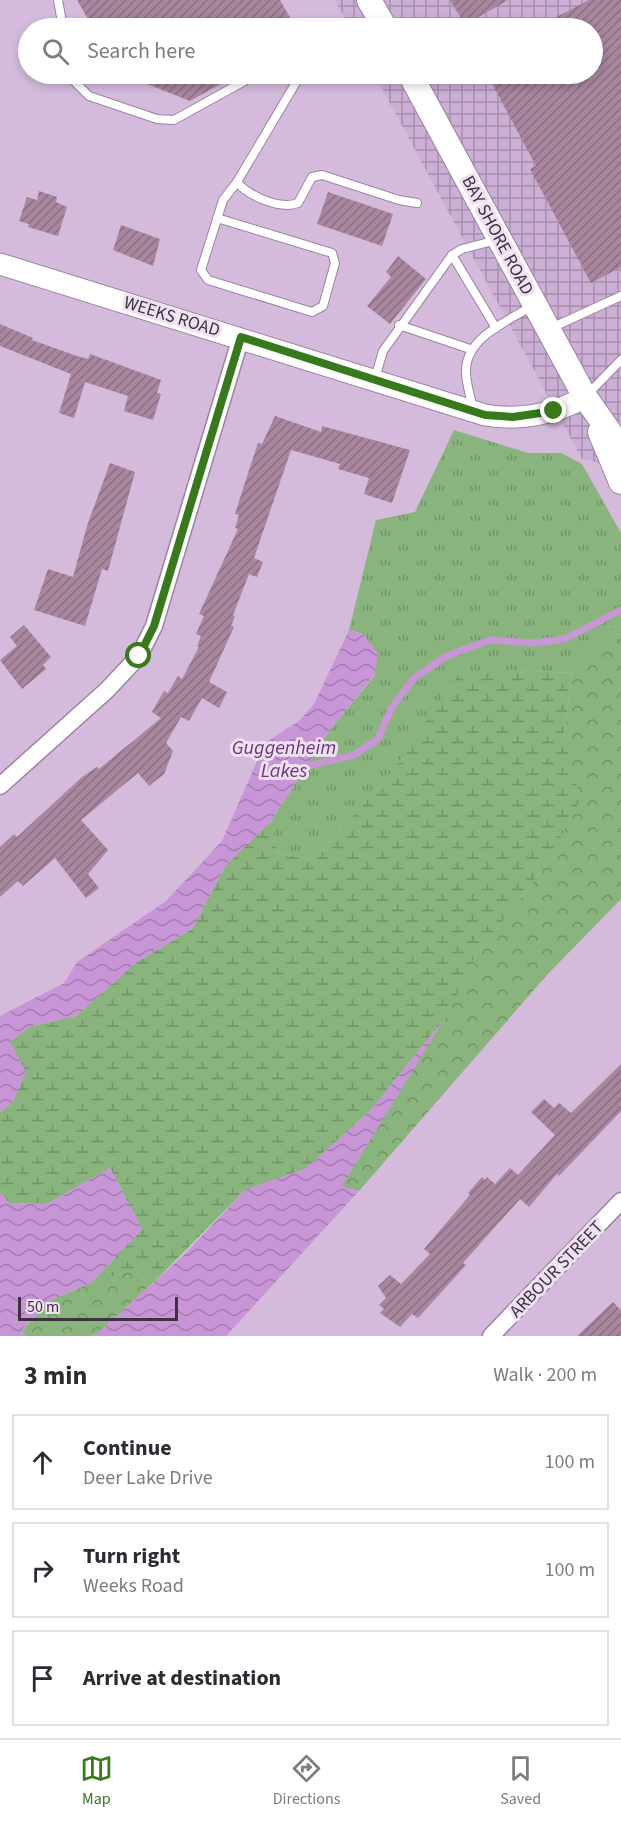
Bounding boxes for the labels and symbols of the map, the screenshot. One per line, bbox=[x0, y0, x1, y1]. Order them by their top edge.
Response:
street label: BAY SHORE ROAD bbox=[456, 171, 540, 299]
street label: WEEKS ROAD bbox=[121, 290, 223, 343]
route end bbox=[540, 397, 566, 423]
route start bbox=[125, 642, 151, 668]
water label: Guggenheim Lakes bbox=[232, 734, 336, 785]
street label: ARBOUR STREET bbox=[504, 1215, 609, 1323]
scale bar bbox=[18, 1294, 178, 1322]

